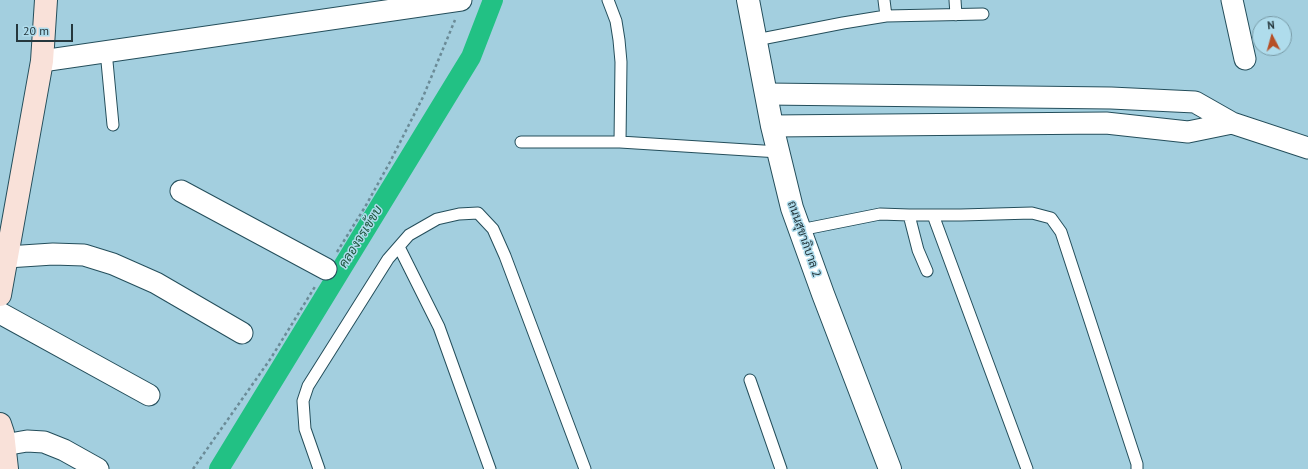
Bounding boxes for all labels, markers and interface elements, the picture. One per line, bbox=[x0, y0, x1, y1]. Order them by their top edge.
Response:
scale bar bbox=[18, 16, 75, 42]
north arrow bbox=[1252, 16, 1292, 56]
text: N bbox=[1267, 18, 1275, 32]
text: 20 m bbox=[23, 23, 49, 38]
street label: ถนนสุขาภิบาล 2 bbox=[784, 199, 824, 279]
water label: คลองจรเข้ขบ bbox=[336, 203, 386, 271]

